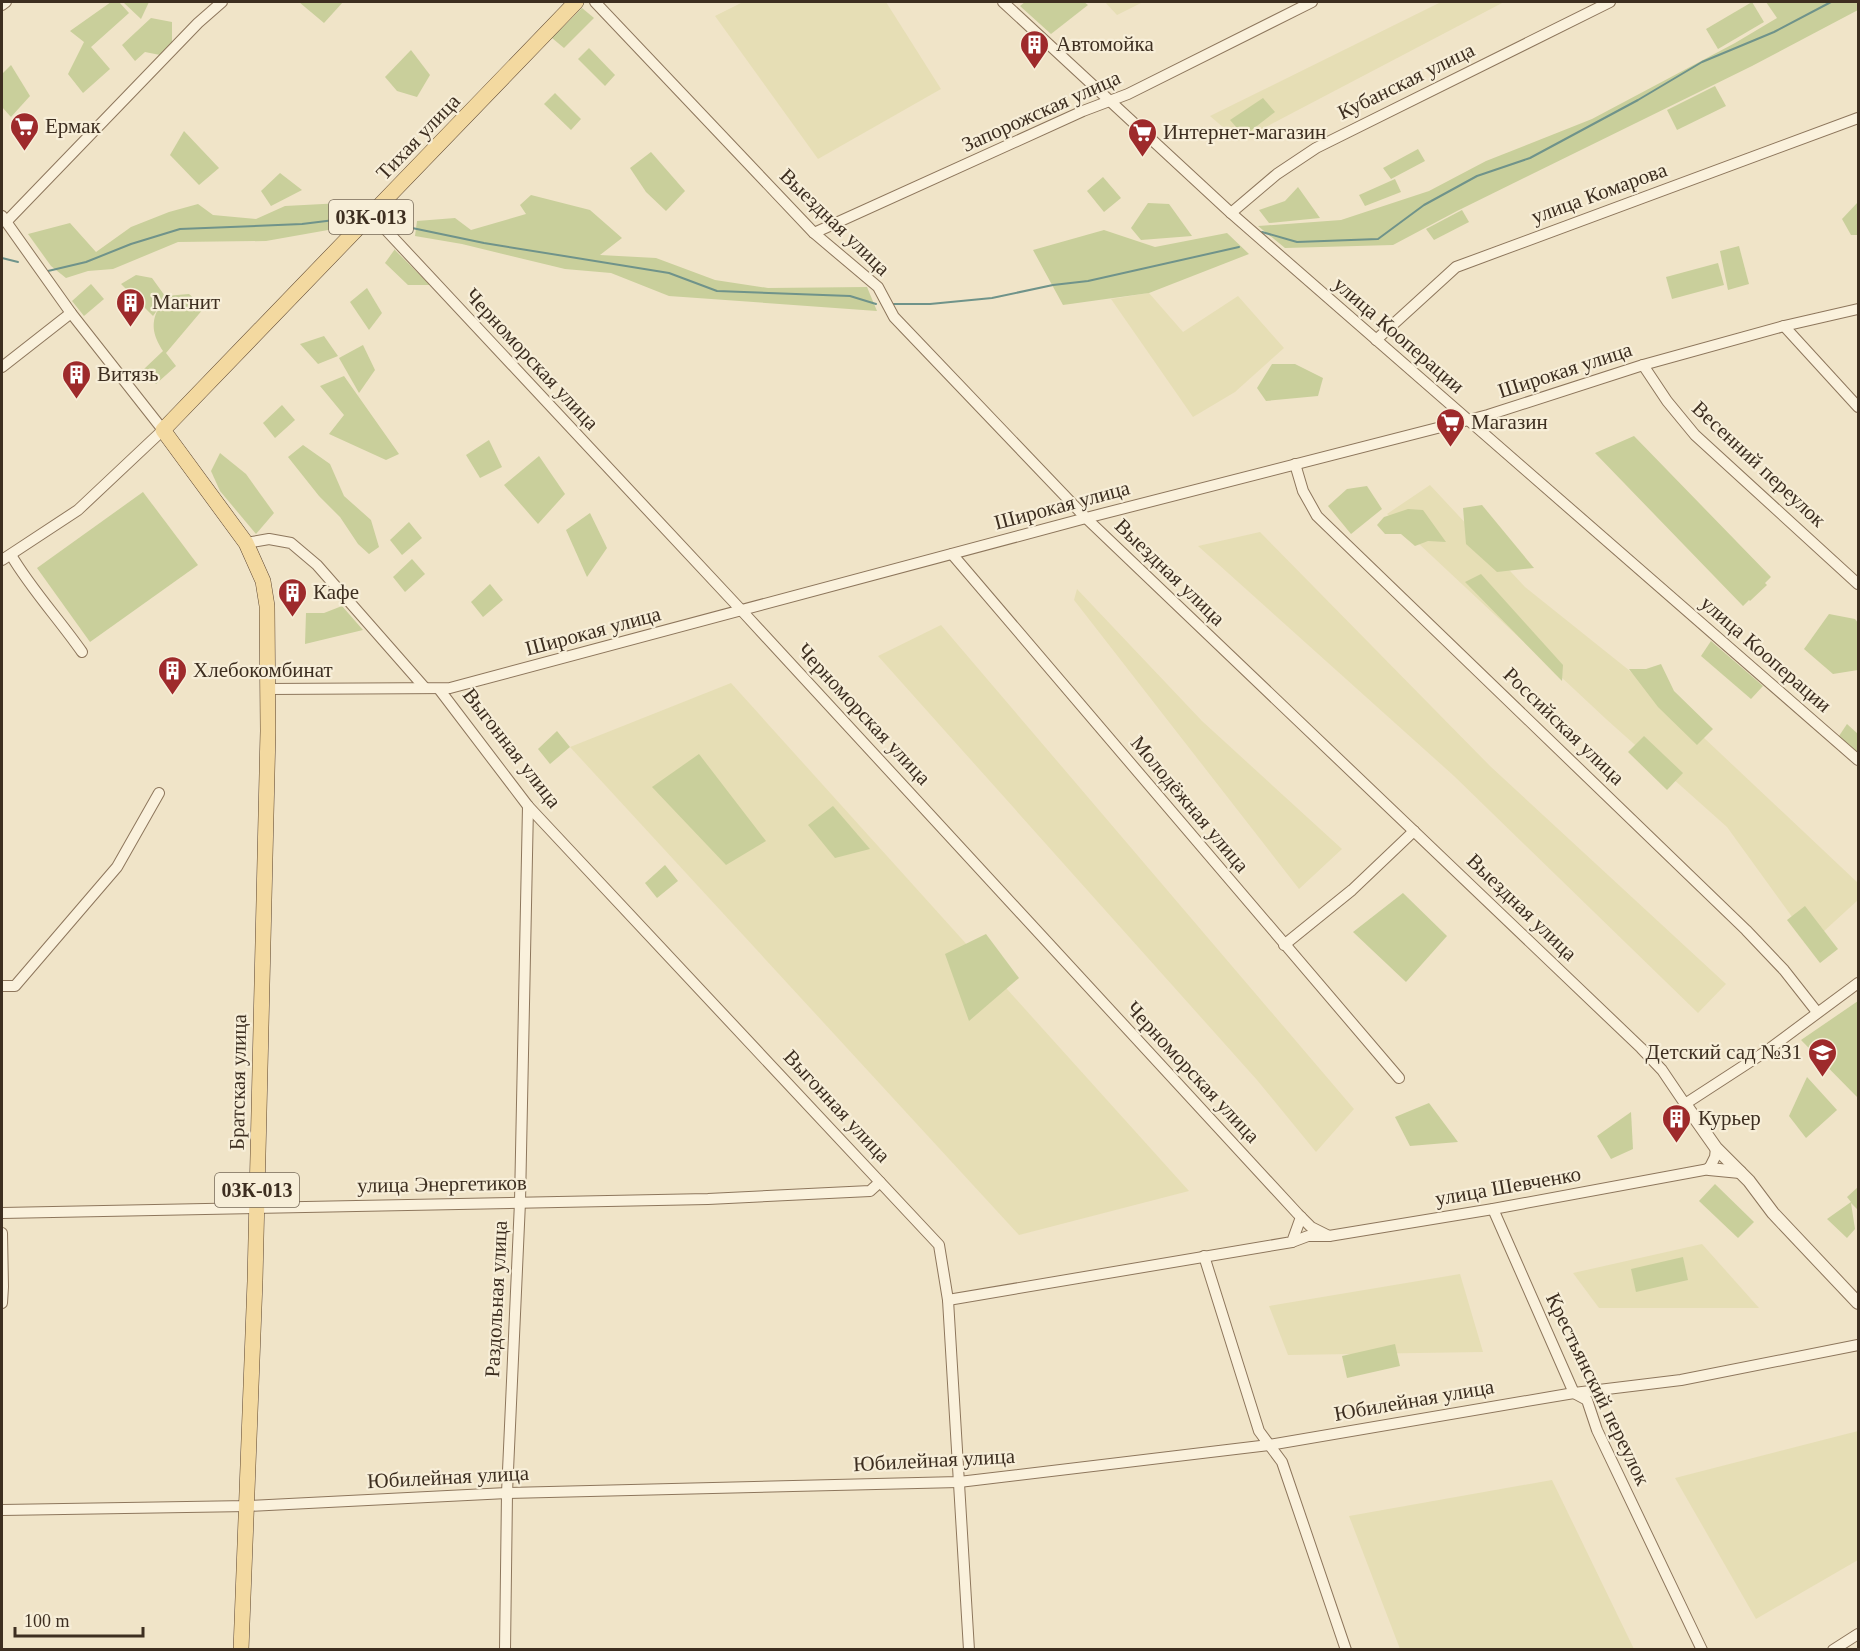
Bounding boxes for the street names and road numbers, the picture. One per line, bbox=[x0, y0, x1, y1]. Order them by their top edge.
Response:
street label: Кубанская улица bbox=[1334, 37, 1479, 124]
street label: Запорожская улица bbox=[958, 65, 1125, 157]
street label: Тихая улица bbox=[371, 89, 465, 185]
street label: улица Комарова bbox=[1528, 157, 1671, 229]
street label: Выездная улица bbox=[775, 163, 895, 281]
road number: 03К-013 bbox=[329, 200, 413, 234]
street label: улица Кооперации bbox=[1329, 272, 1469, 398]
street label: Черноморская улица bbox=[460, 283, 604, 435]
street label: Широкая улица bbox=[1495, 337, 1636, 403]
street label: Весенний переулок bbox=[1687, 396, 1831, 533]
street label: Широкая улица bbox=[992, 475, 1133, 535]
street label: Выездная улица bbox=[1110, 513, 1230, 631]
street label: улица Кооперации bbox=[1696, 591, 1836, 717]
street label: Широкая улица bbox=[523, 601, 664, 661]
street label: Черноморская улица bbox=[792, 638, 936, 790]
street label: Российская улица bbox=[1499, 662, 1630, 790]
street label: Выгонная улица bbox=[458, 683, 567, 813]
street label: Молодёжная улица bbox=[1126, 731, 1254, 878]
street label: Выездная улица bbox=[1462, 848, 1582, 966]
street label: Черноморская улица bbox=[1121, 996, 1265, 1148]
street label: Братская улица bbox=[225, 1013, 251, 1150]
street label: Выгонная улица bbox=[779, 1045, 896, 1168]
street label: улица Шевченко bbox=[1433, 1161, 1583, 1211]
street label: улица Энергетиков bbox=[357, 1171, 527, 1197]
road number: 03К-013 bbox=[215, 1173, 299, 1207]
street label: Раздольная улица bbox=[480, 1219, 512, 1378]
street label: Крестьянский переулок bbox=[1541, 1289, 1655, 1490]
street label: Юбилейная улица bbox=[1332, 1374, 1496, 1426]
street label: Юбилейная улица bbox=[853, 1444, 1016, 1476]
street label: Юбилейная улица bbox=[367, 1461, 530, 1493]

